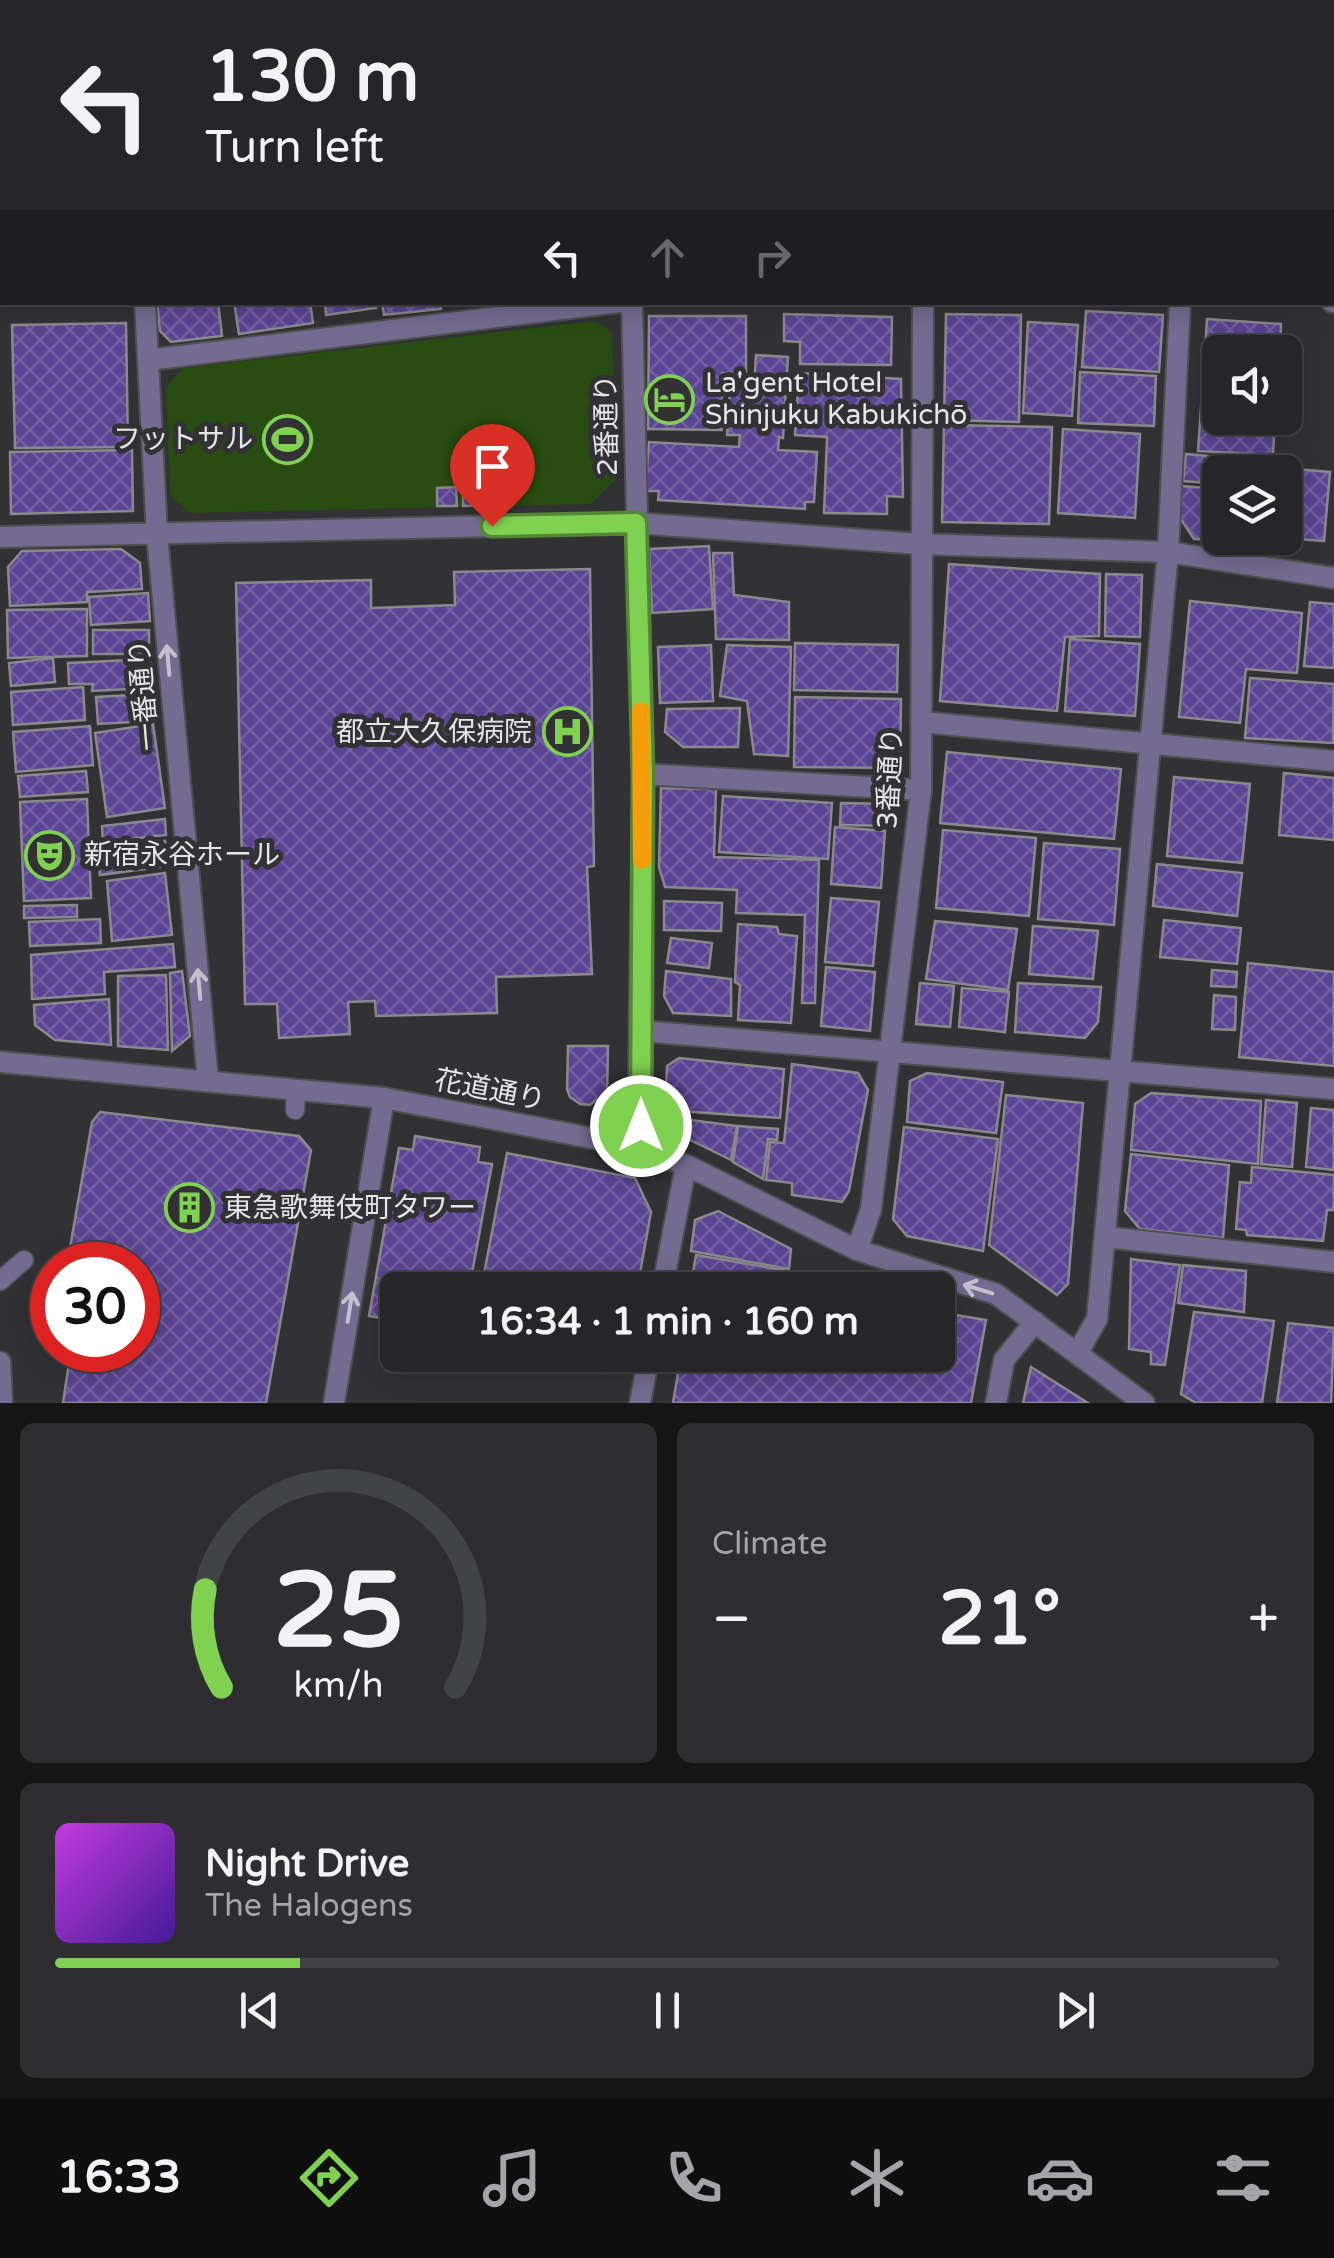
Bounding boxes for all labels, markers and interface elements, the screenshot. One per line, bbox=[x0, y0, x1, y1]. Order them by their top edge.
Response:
text: 130 m bbox=[205, 36, 419, 120]
icon: left bbox=[40, 40, 170, 170]
text: Turn left bbox=[205, 121, 384, 175]
icon: left bbox=[535, 230, 590, 285]
icon: ahead bbox=[640, 230, 695, 285]
icon: right bbox=[745, 230, 800, 285]
map controls bbox=[1202, 335, 1302, 555]
button: sound bbox=[1202, 335, 1302, 435]
place label: La'gent Hotel Shinjuku Kabukichō bbox=[705, 366, 967, 432]
hotel icon: La'gent Hotel Shinjuku Kabukichō bbox=[644, 373, 696, 425]
street label: 2番通り bbox=[589, 374, 625, 476]
sports icon: フットサル bbox=[262, 413, 314, 465]
place label: フットサル bbox=[113, 422, 253, 456]
pin bbox=[450, 424, 535, 527]
icon: arrive bbox=[465, 439, 520, 494]
button: layers bbox=[1202, 455, 1302, 555]
street label: 一番通り bbox=[122, 638, 166, 752]
one-way arrow bbox=[159, 645, 178, 677]
hospital icon: 都立大久保病院 bbox=[541, 706, 593, 758]
place label: 都立大久保病院 bbox=[336, 715, 532, 749]
street label: 3番通り bbox=[870, 726, 910, 830]
theatre icon: 新宿永谷ホール bbox=[23, 829, 75, 881]
place label: 新宿永谷ホール bbox=[84, 838, 280, 872]
one-way arrow bbox=[189, 968, 208, 1001]
street label: 花道通り bbox=[432, 1063, 548, 1117]
position arrow bbox=[589, 1074, 693, 1178]
building icon: 東急歌舞伎町タワー bbox=[163, 1182, 215, 1234]
place label: 東急歌舞伎町タワー bbox=[224, 1191, 476, 1225]
speed limit sign: 30 bbox=[30, 1242, 160, 1372]
one-way arrow bbox=[963, 1279, 994, 1297]
one-way arrow bbox=[341, 1291, 359, 1324]
text: 16:34 · 1 min · 160 m bbox=[476, 1299, 859, 1345]
text: Climate bbox=[712, 1525, 827, 1563]
text: 25 bbox=[273, 1550, 404, 1675]
text: 21° bbox=[938, 1574, 1061, 1664]
text: − bbox=[712, 1587, 751, 1653]
text: + bbox=[1248, 1587, 1279, 1653]
text: km/h bbox=[294, 1664, 383, 1707]
text: Night Drive bbox=[205, 1841, 409, 1887]
text: The Halogens bbox=[205, 1887, 413, 1925]
icon: previous bbox=[232, 1983, 287, 2038]
icon: pause bbox=[640, 1983, 695, 2038]
icon: next bbox=[1048, 1983, 1103, 2038]
icon: directions bbox=[294, 2143, 364, 2213]
icon: music bbox=[477, 2143, 547, 2213]
icon: phone bbox=[659, 2143, 729, 2213]
icon: climate bbox=[842, 2143, 912, 2213]
icon: car bbox=[1025, 2143, 1095, 2213]
icon: filters bbox=[1208, 2143, 1278, 2213]
text: 16:33 bbox=[56, 2151, 181, 2205]

